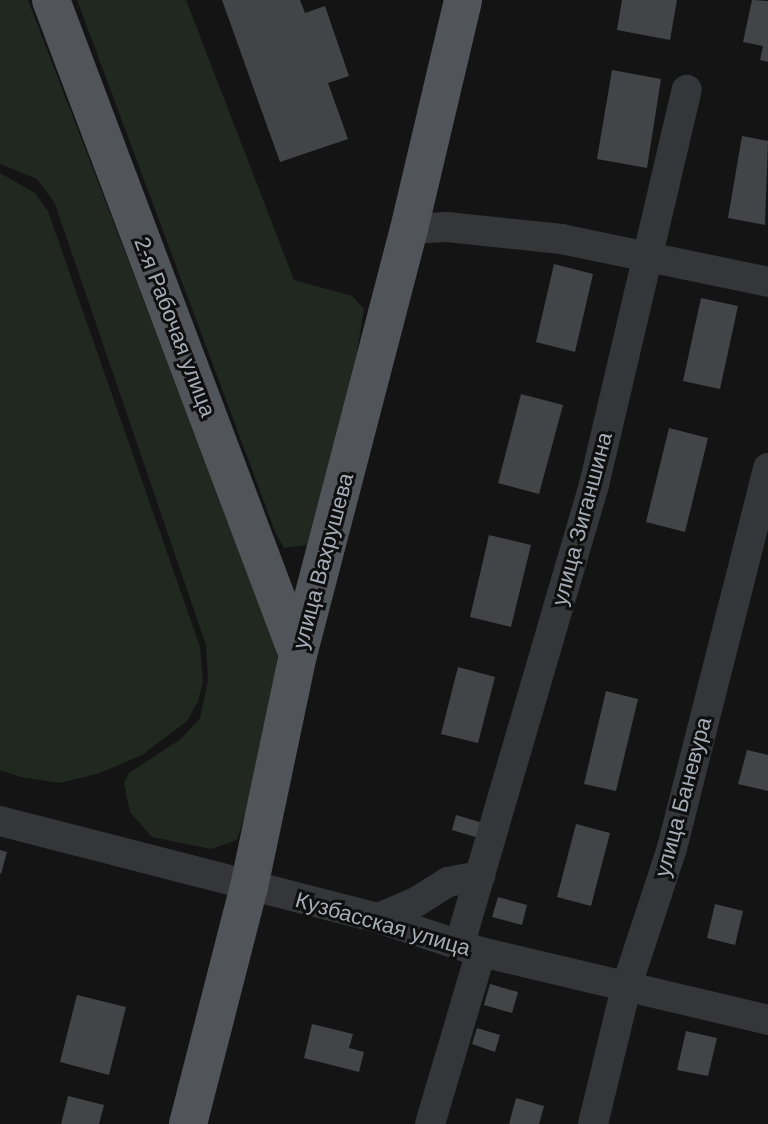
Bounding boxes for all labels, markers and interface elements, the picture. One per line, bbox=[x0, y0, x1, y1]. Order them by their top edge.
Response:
street label: 2-я Рабочая улица bbox=[129, 233, 221, 421]
street label: улица Зиганшина bbox=[546, 429, 618, 609]
street label: улица Вахрушева bbox=[287, 470, 359, 652]
street label: улица Баневура bbox=[649, 714, 717, 880]
street label: Кузбасская улица bbox=[292, 886, 474, 962]

